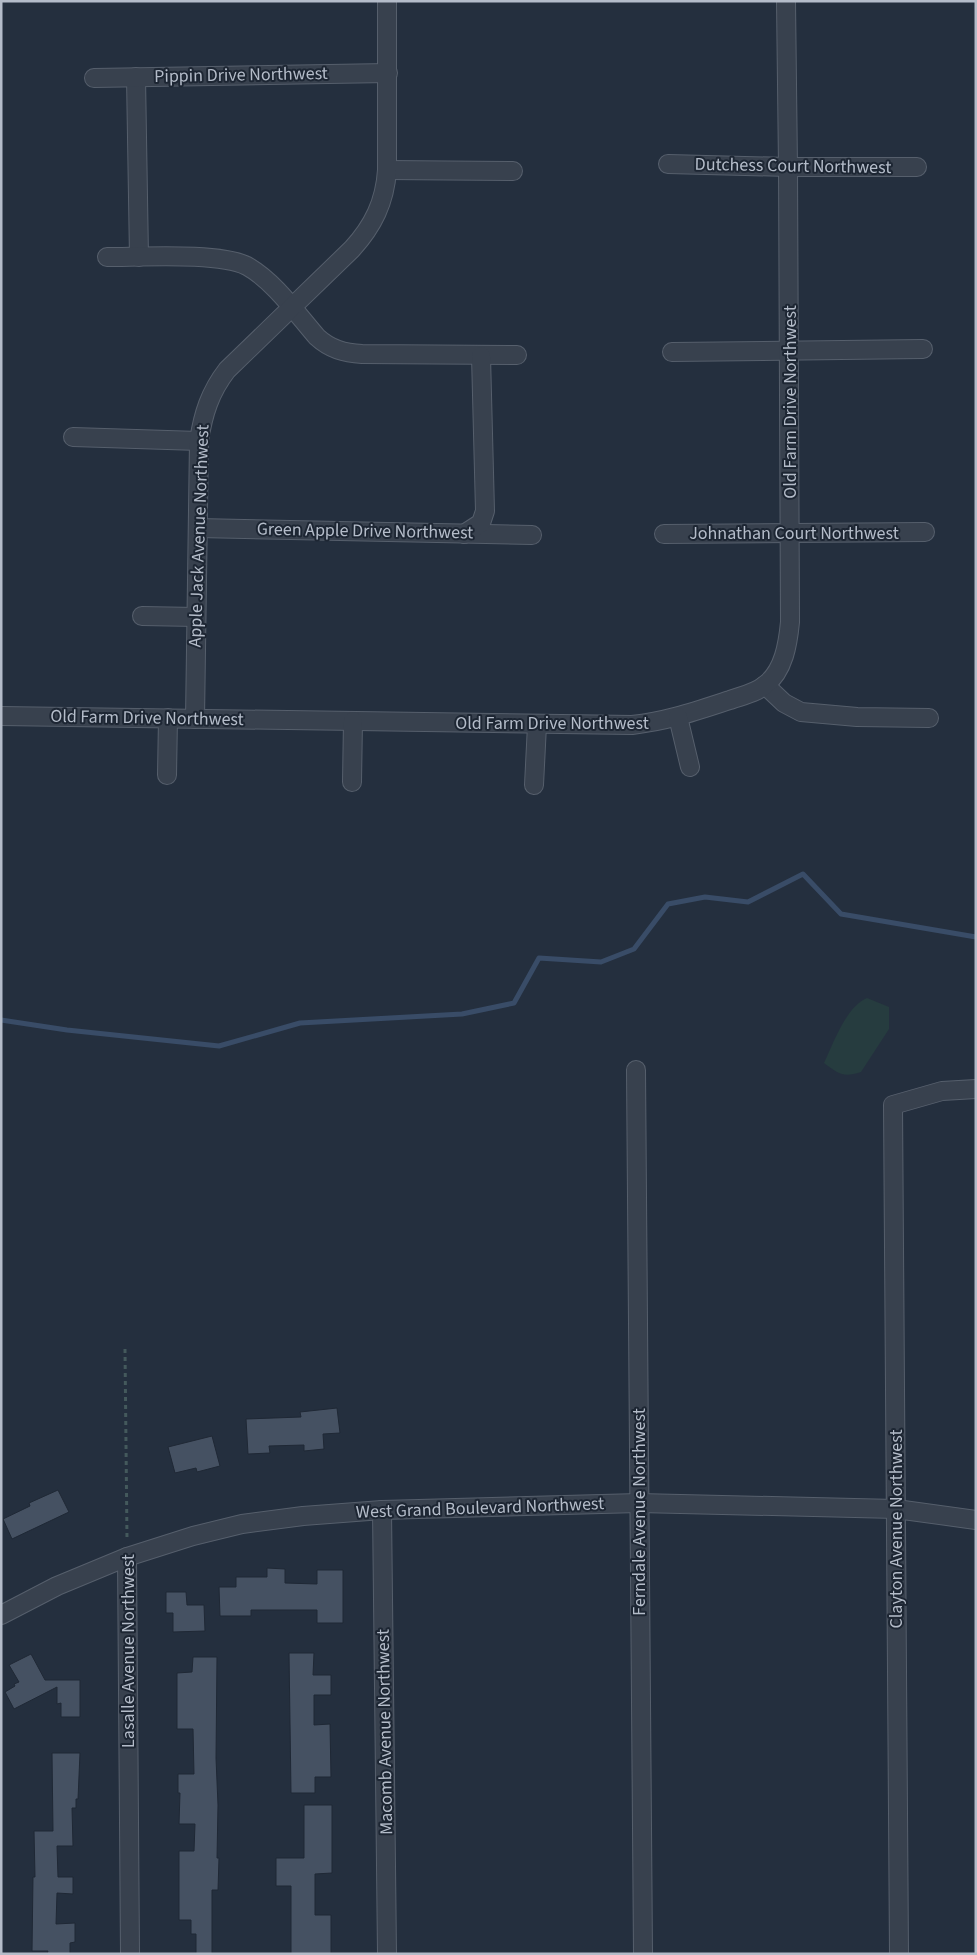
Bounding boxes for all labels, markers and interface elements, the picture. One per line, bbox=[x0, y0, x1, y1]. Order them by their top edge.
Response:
street label: Pippin Drive Northwest bbox=[154, 61, 328, 89]
street label: Dutchess Court Northwest bbox=[694, 152, 892, 180]
street label: Old Farm Drive Northwest bbox=[778, 305, 803, 499]
street label: Apple Jack Avenue Northwest bbox=[183, 424, 215, 648]
street label: Green Apple Drive Northwest bbox=[257, 517, 473, 545]
street label: Johnathan Court Northwest bbox=[689, 521, 899, 546]
street label: Old Farm Drive Northwest bbox=[50, 704, 244, 732]
street label: Old Farm Drive Northwest bbox=[455, 711, 649, 736]
street label: Ferndale Avenue Northwest bbox=[627, 1408, 652, 1616]
street label: Clayton Avenue Northwest bbox=[884, 1429, 909, 1629]
street label: West Grand Boulevard Northwest bbox=[355, 1491, 605, 1525]
street label: Lasalle Avenue Northwest bbox=[116, 1554, 141, 1748]
street label: Macomb Avenue Northwest bbox=[371, 1629, 399, 1835]

